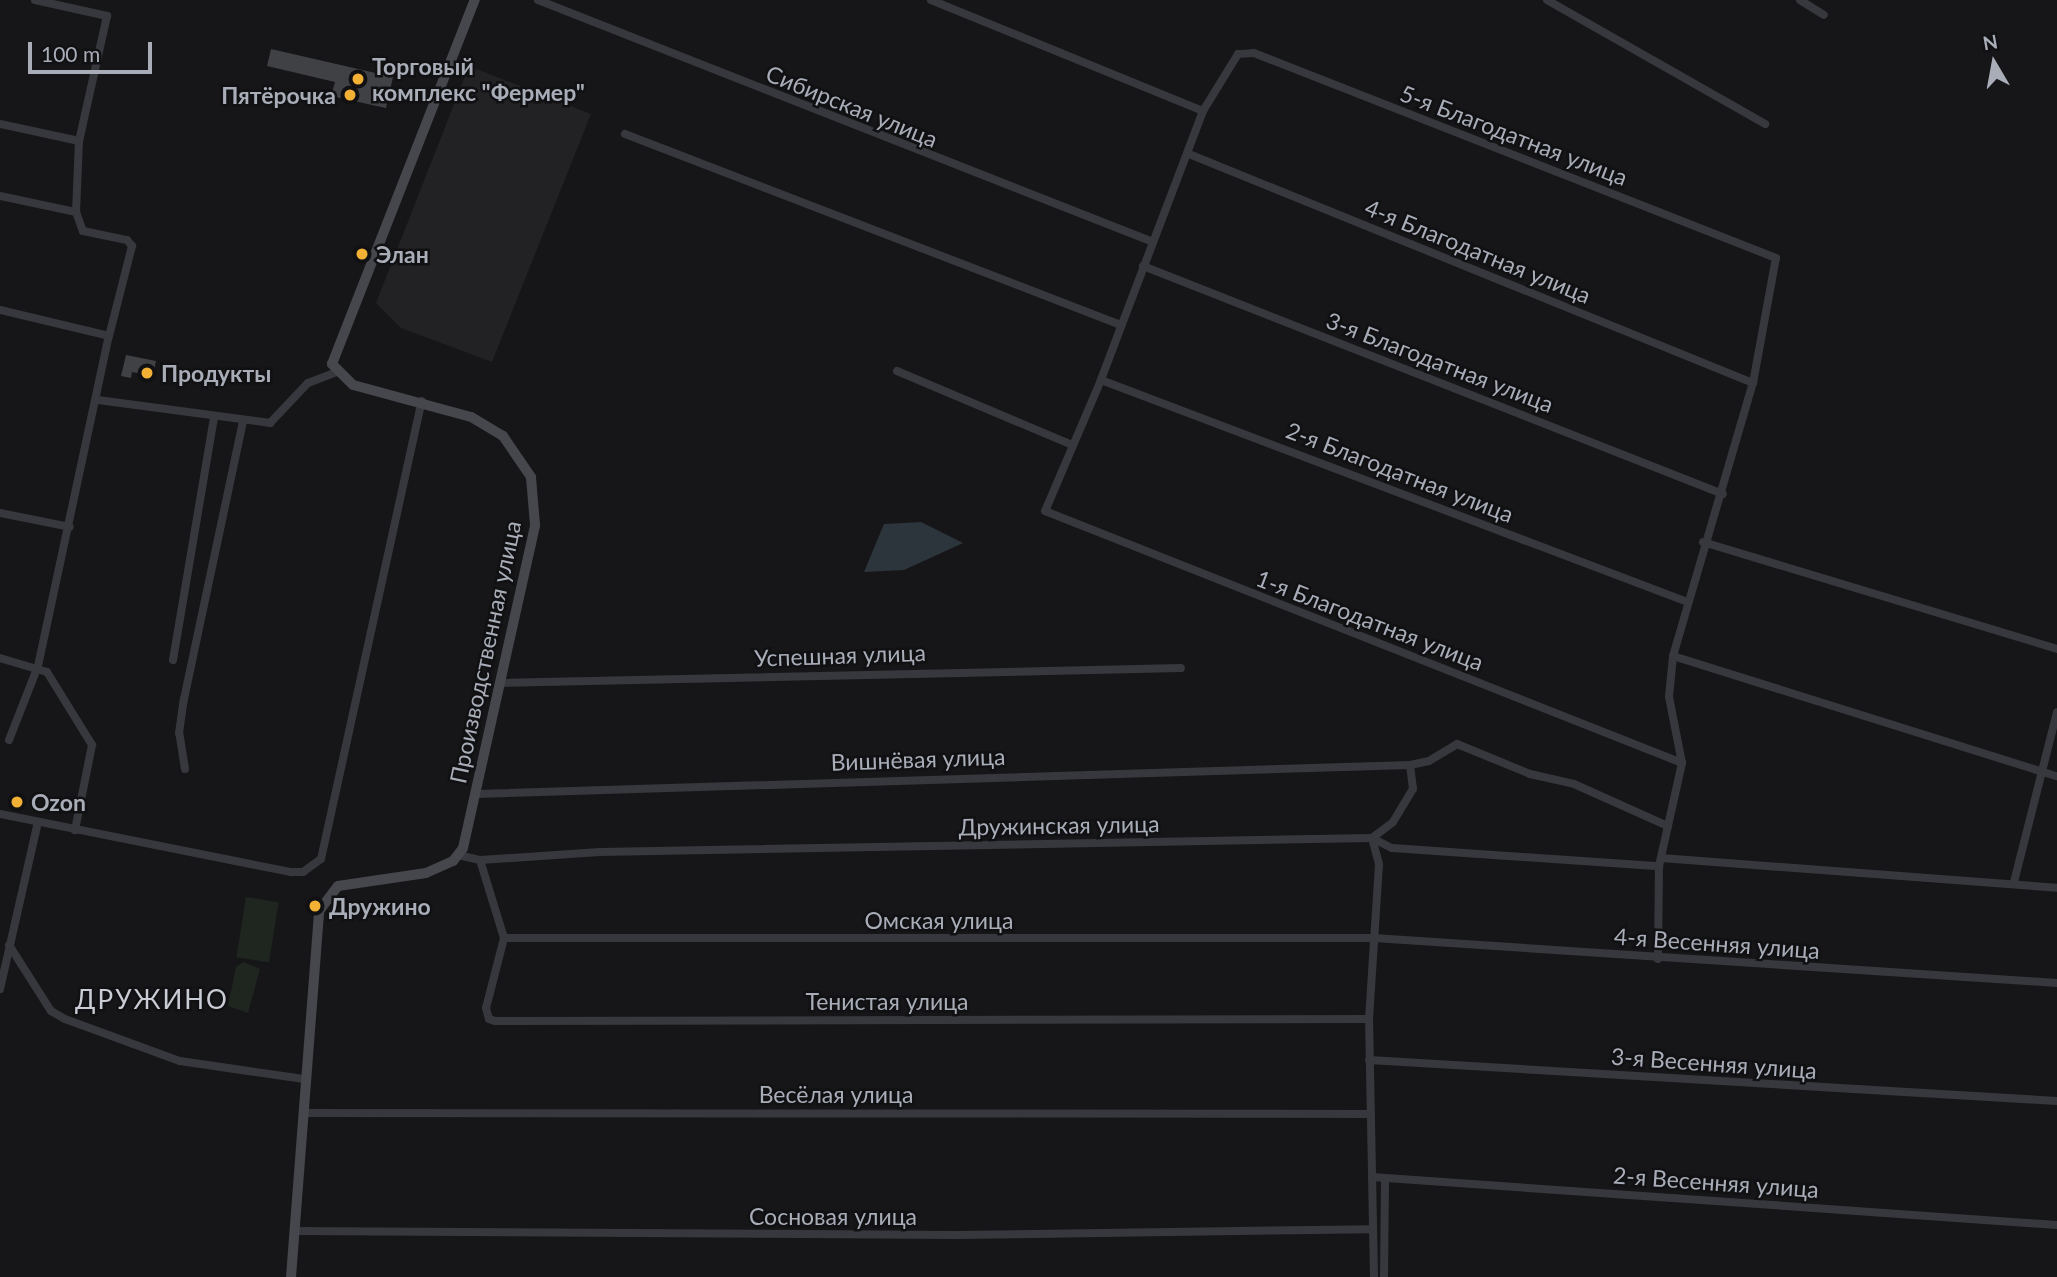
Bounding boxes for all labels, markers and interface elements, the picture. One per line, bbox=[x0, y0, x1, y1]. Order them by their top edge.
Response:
scale bar bbox=[32, 28, 156, 72]
north arrow bbox=[1959, 28, 2029, 98]
text: N bbox=[1981, 29, 1999, 54]
text: 100 m bbox=[41, 41, 100, 66]
place label: Торговый комплекс "Фермер" bbox=[372, 52, 585, 106]
street label: Сибирская улица bbox=[762, 59, 942, 153]
marker: Торговый комплекс "Фермер" bbox=[350, 71, 366, 87]
street label: 5-я Благодатная улица bbox=[1397, 79, 1631, 191]
place label: Пятёрочка bbox=[221, 81, 336, 109]
marker: Пятёрочка bbox=[342, 87, 358, 103]
street label: 4-я Благодатная улица bbox=[1361, 193, 1595, 309]
place label: Элан bbox=[376, 240, 429, 268]
marker: Элан bbox=[354, 246, 370, 262]
street label: 3-я Благодатная улица bbox=[1323, 306, 1557, 418]
place label: Продукты bbox=[161, 359, 271, 387]
marker: Продукты bbox=[139, 365, 155, 381]
street label: 2-я Благодатная улица bbox=[1283, 416, 1517, 528]
street label: Производственная улица bbox=[444, 518, 526, 786]
street label: 1-я Благодатная улица bbox=[1253, 564, 1487, 676]
street label: Успешная улица bbox=[754, 638, 926, 672]
street label: Вишнёвая улица bbox=[830, 742, 1006, 776]
place label: Ozon bbox=[31, 788, 86, 816]
marker: Ozon bbox=[9, 794, 25, 810]
street label: Дружинская улица bbox=[958, 809, 1160, 841]
place label: Дружино bbox=[329, 892, 431, 920]
marker: Дружино bbox=[307, 898, 323, 914]
street label: Омская улица bbox=[865, 906, 1013, 934]
street label: 4-я Весенняя улица bbox=[1613, 922, 1821, 964]
district label: ДРУЖИНО bbox=[76, 984, 228, 1016]
street label: Тенистая улица bbox=[805, 987, 969, 1015]
street label: 3-я Весенняя улица bbox=[1610, 1042, 1818, 1084]
street label: Весёлая улица bbox=[759, 1080, 913, 1108]
street label: 2-я Весенняя улица bbox=[1612, 1161, 1820, 1203]
street label: Сосновая улица bbox=[749, 1202, 917, 1230]

